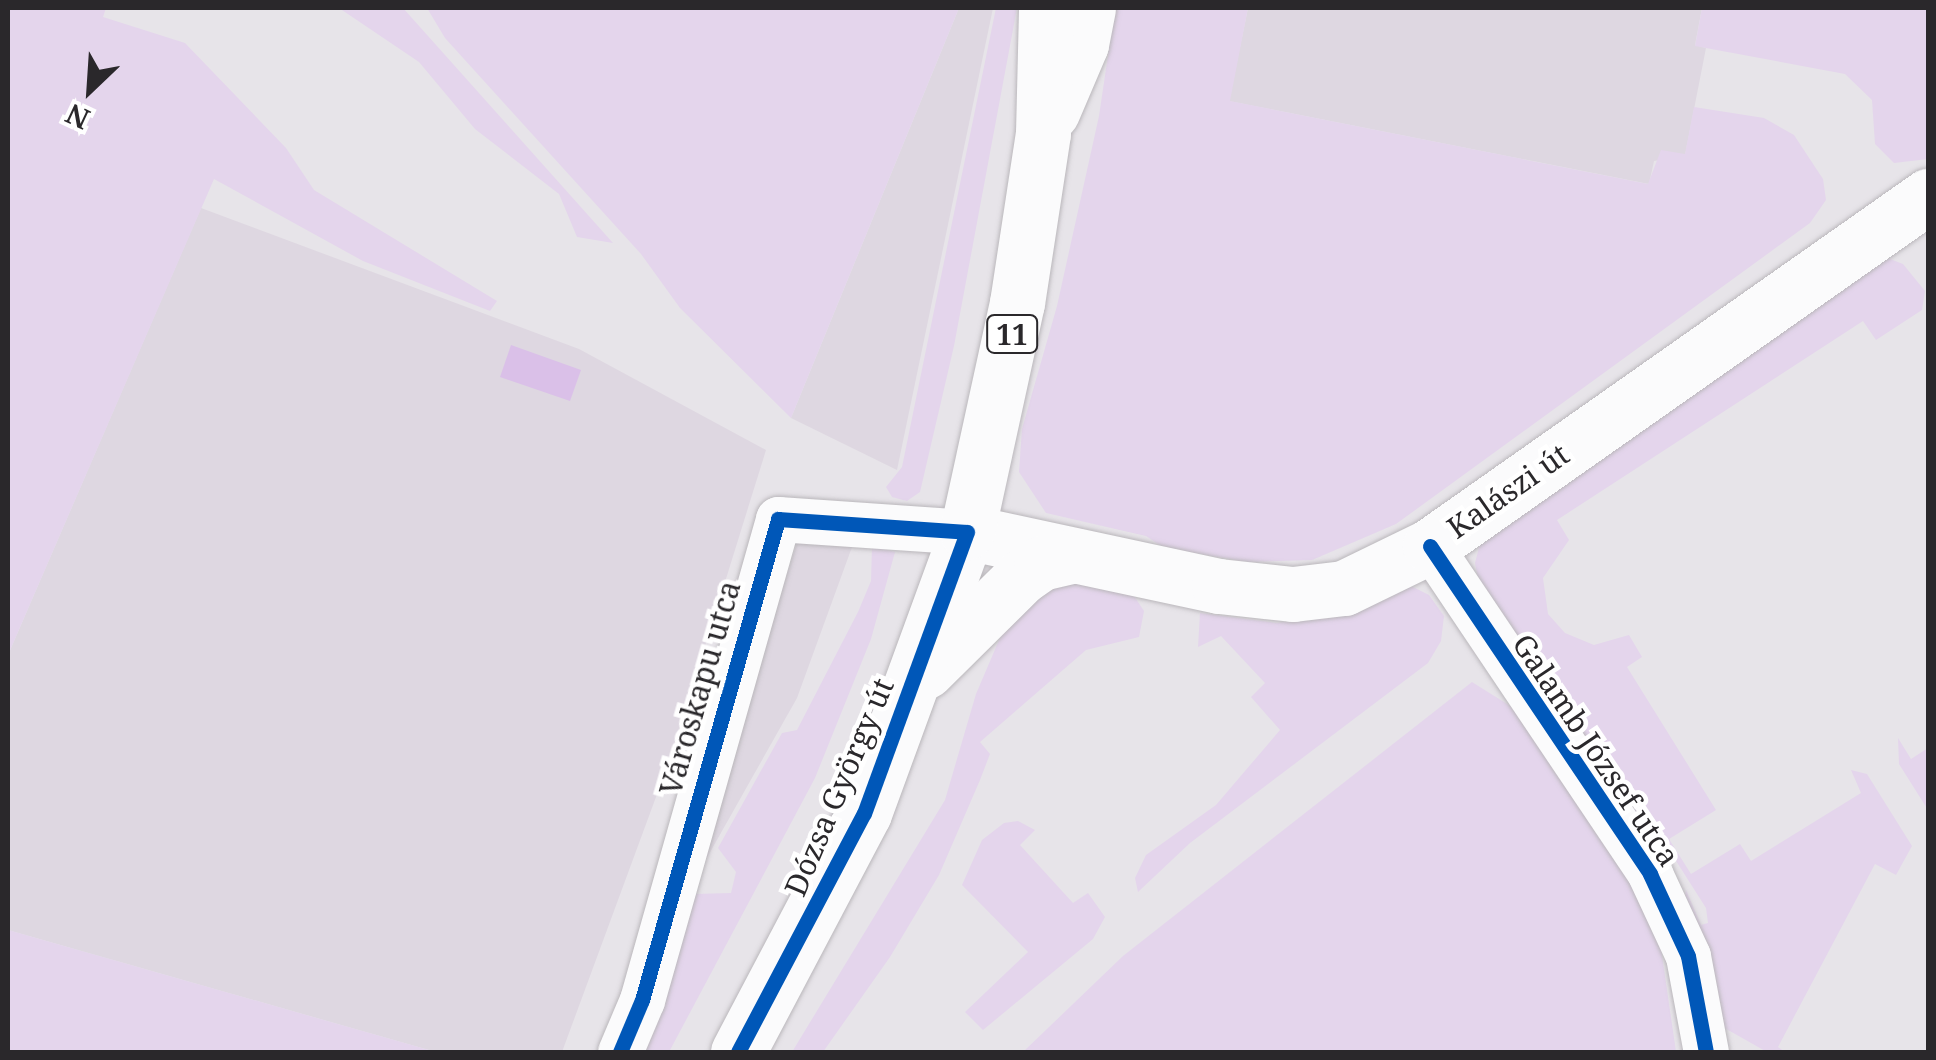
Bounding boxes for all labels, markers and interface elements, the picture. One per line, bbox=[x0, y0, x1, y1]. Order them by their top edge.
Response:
north arrow bbox=[40, 40, 140, 140]
text: N bbox=[59, 95, 95, 139]
road number: 11 bbox=[984, 311, 1040, 357]
street label: Kalászi út bbox=[1440, 436, 1576, 546]
street label: Városkapu utca bbox=[652, 577, 748, 799]
street label: Galamb József utca bbox=[1505, 627, 1687, 873]
street label: Dózsa György út bbox=[777, 673, 901, 901]

